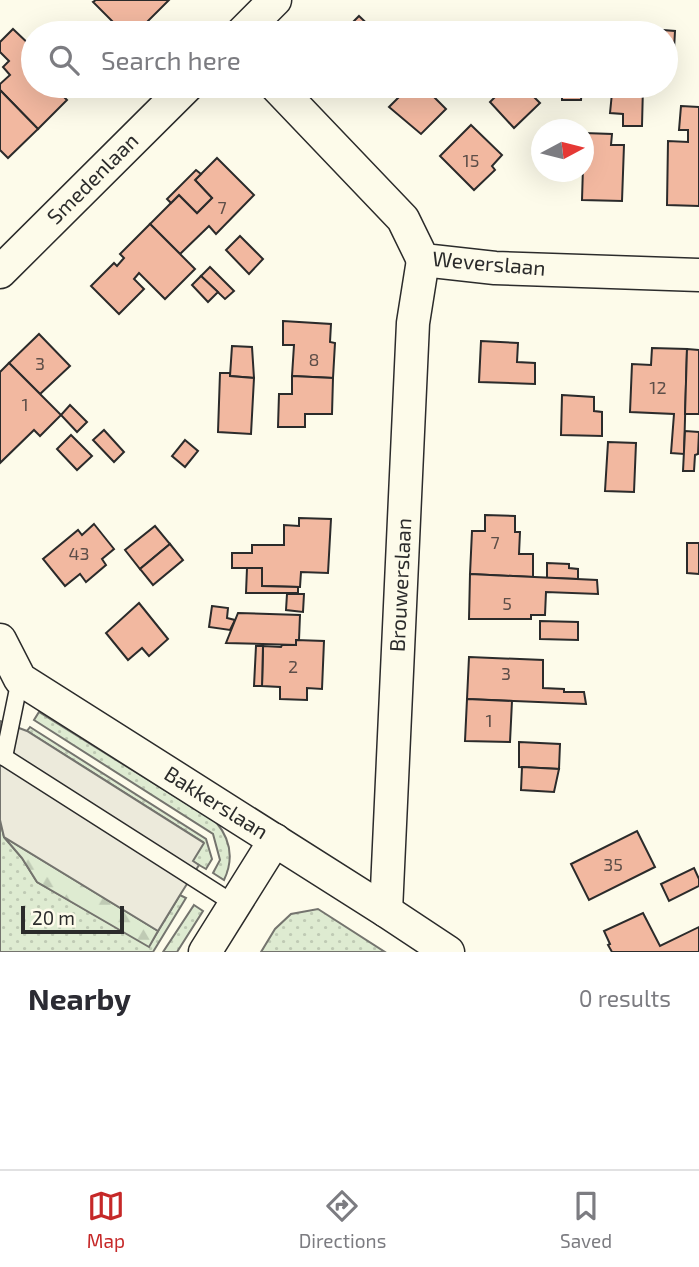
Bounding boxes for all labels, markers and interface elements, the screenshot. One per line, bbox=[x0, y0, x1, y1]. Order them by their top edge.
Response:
search box bbox=[21, 21, 678, 98]
icon: search bbox=[45, 41, 83, 79]
text: Search here bbox=[101, 44, 241, 75]
north arrow bbox=[531, 119, 594, 182]
street label: Smedenlaan bbox=[41, 127, 143, 229]
house number: 15 bbox=[463, 149, 479, 171]
house number: 7 bbox=[217, 196, 227, 218]
street label: Weverslaan bbox=[431, 245, 547, 280]
house number: 8 bbox=[309, 348, 319, 370]
house number: 3 bbox=[35, 352, 45, 374]
house number: 12 bbox=[649, 376, 667, 398]
house number: 1 bbox=[21, 393, 29, 415]
street label: Brouwerslaan bbox=[384, 517, 415, 653]
house number: 7 bbox=[490, 531, 500, 553]
house number: 43 bbox=[68, 542, 90, 564]
house number: 5 bbox=[502, 592, 512, 614]
house number: 2 bbox=[288, 655, 298, 677]
house number: 3 bbox=[501, 662, 511, 684]
house number: 1 bbox=[485, 709, 493, 731]
street label: Bakkerslaan bbox=[160, 760, 273, 843]
house number: 35 bbox=[603, 853, 623, 875]
scale bar bbox=[21, 903, 124, 935]
text: 20 m bbox=[32, 906, 75, 929]
text: Nearby bbox=[28, 980, 131, 1016]
text: 0 results bbox=[579, 984, 671, 1012]
tab: Map bbox=[87, 1187, 125, 1252]
tab: Directions bbox=[299, 1187, 386, 1252]
tab: Saved bbox=[560, 1187, 612, 1252]

